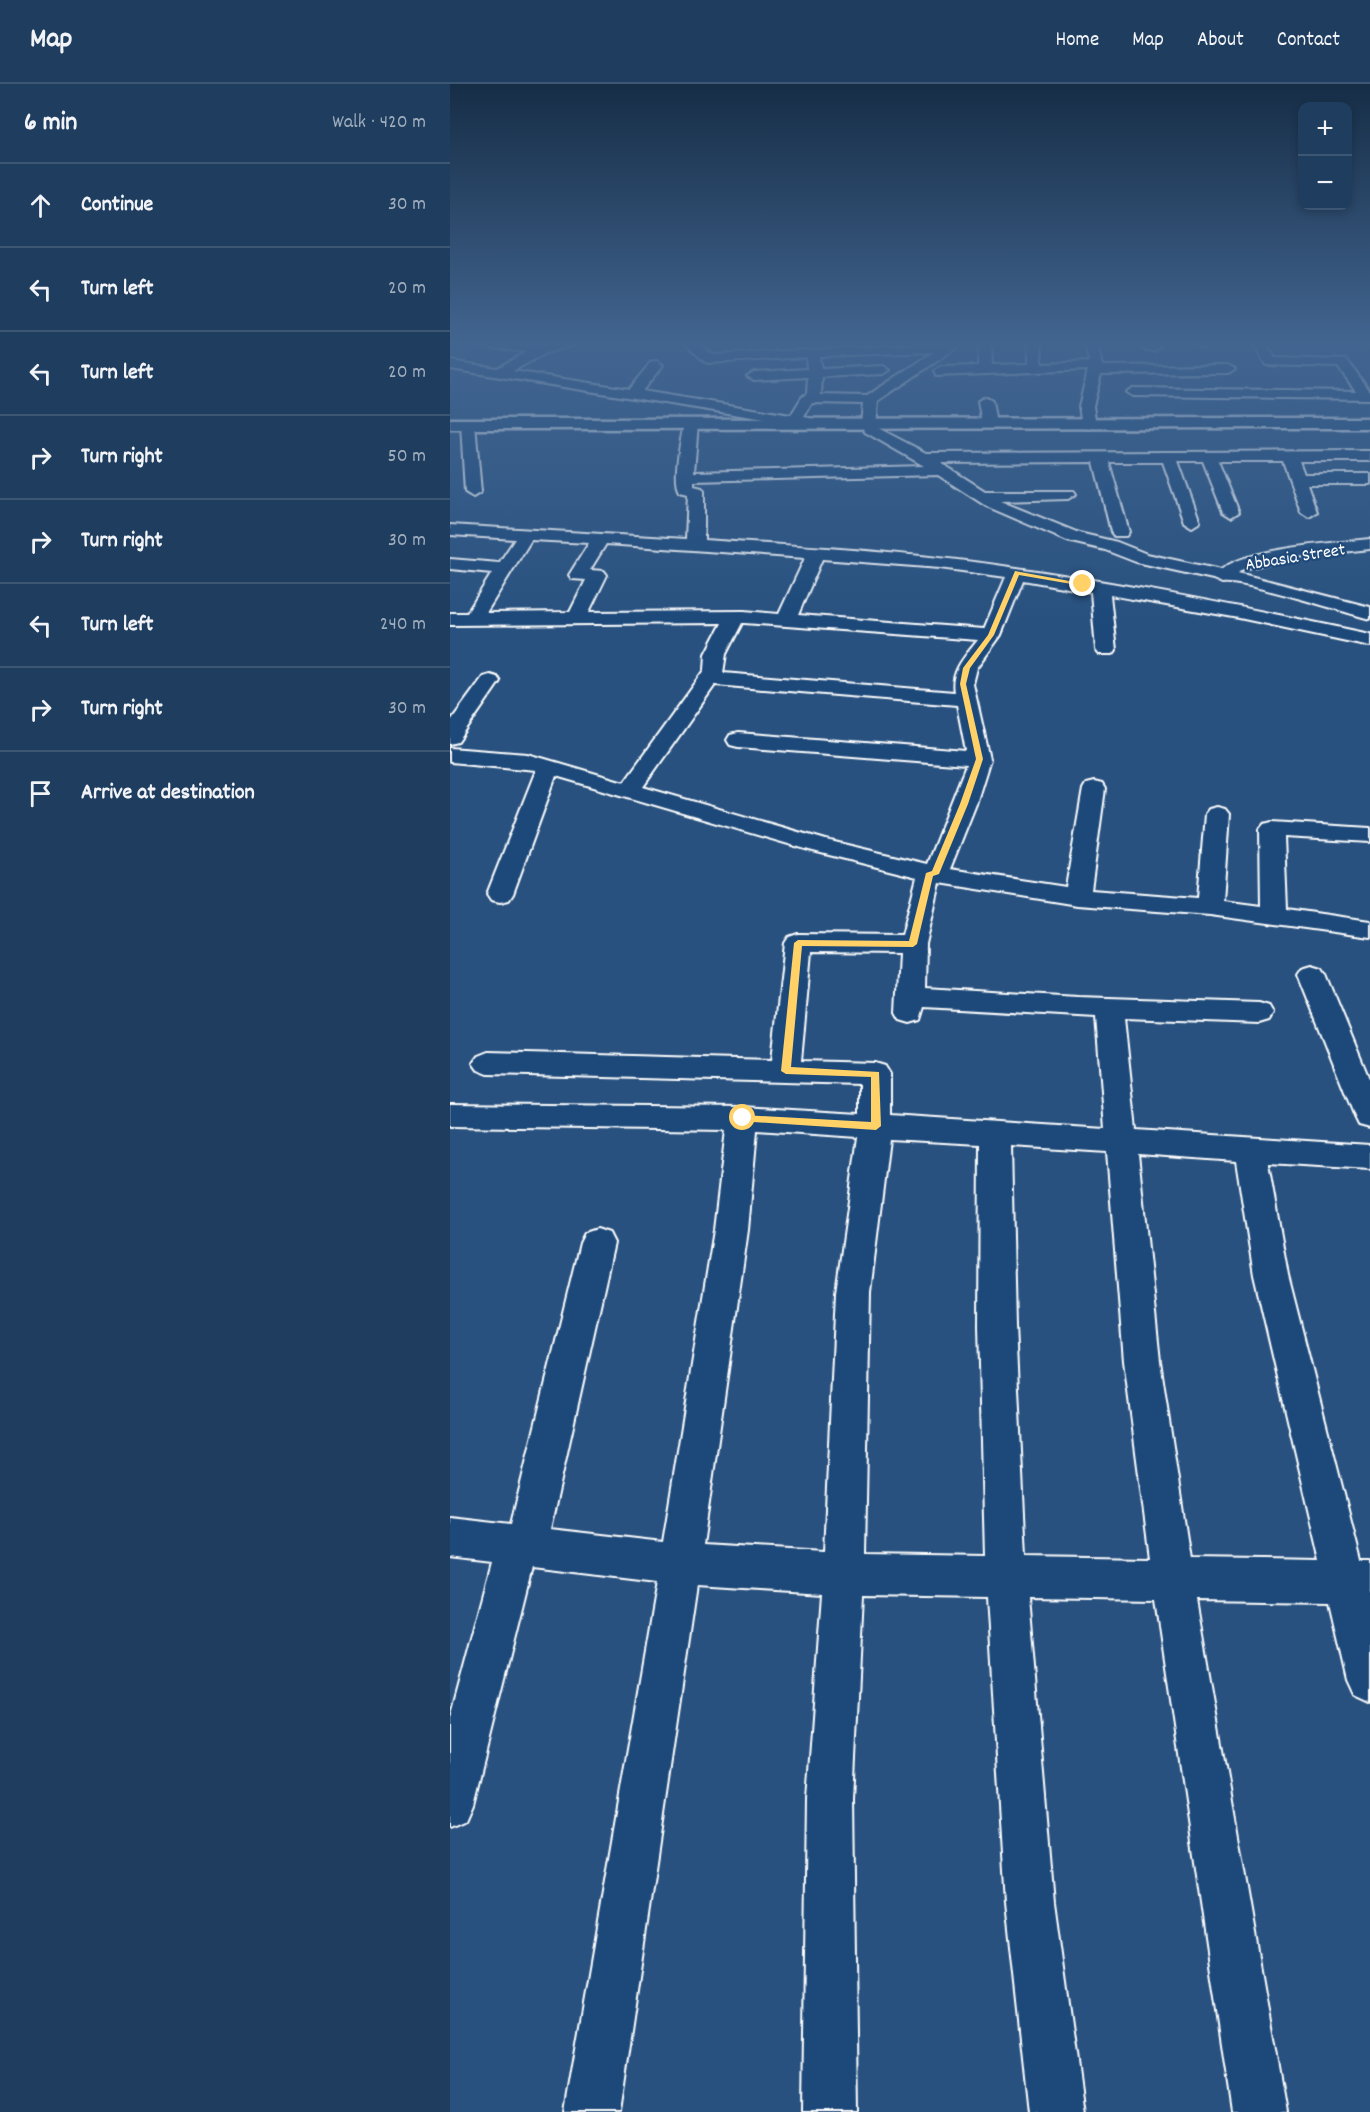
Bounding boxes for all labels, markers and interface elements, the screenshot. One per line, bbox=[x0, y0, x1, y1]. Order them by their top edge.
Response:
text: Map bbox=[30, 21, 72, 61]
text: Home bbox=[1055, 26, 1099, 56]
text: Map bbox=[1132, 26, 1164, 56]
text: About bbox=[1197, 26, 1244, 56]
text: Contact bbox=[1277, 26, 1340, 56]
map controls bbox=[1298, 102, 1352, 210]
button: + bbox=[1298, 102, 1352, 156]
text: 6 min bbox=[24, 105, 77, 142]
text: Walk · 420 m bbox=[332, 109, 426, 137]
button: − bbox=[1298, 156, 1352, 210]
icon: ahead bbox=[24, 189, 57, 222]
text: Continue bbox=[81, 190, 153, 221]
text: 30 m bbox=[388, 191, 426, 219]
icon: left bbox=[24, 273, 57, 306]
text: Turn left bbox=[81, 274, 153, 305]
text: 20 m bbox=[388, 275, 426, 303]
icon: left bbox=[24, 357, 57, 390]
text: Turn left bbox=[81, 358, 153, 389]
text: 20 m bbox=[388, 359, 426, 387]
icon: right bbox=[24, 441, 57, 474]
text: Turn right bbox=[81, 442, 163, 473]
text: 50 m bbox=[388, 443, 426, 471]
icon: right bbox=[24, 525, 57, 558]
text: Turn right bbox=[81, 526, 163, 557]
text: 30 m bbox=[388, 527, 426, 555]
street label: Abbasia Street bbox=[1244, 538, 1348, 579]
route end bbox=[1069, 570, 1095, 596]
icon: left bbox=[24, 609, 57, 642]
text: Turn left bbox=[81, 610, 153, 641]
text: 240 m bbox=[380, 611, 426, 639]
icon: right bbox=[24, 693, 57, 726]
text: Turn right bbox=[81, 694, 163, 725]
text: 30 m bbox=[388, 695, 426, 723]
icon: arrive bbox=[24, 777, 57, 810]
text: Arrive at destination bbox=[81, 778, 255, 809]
route start bbox=[729, 1104, 755, 1130]

